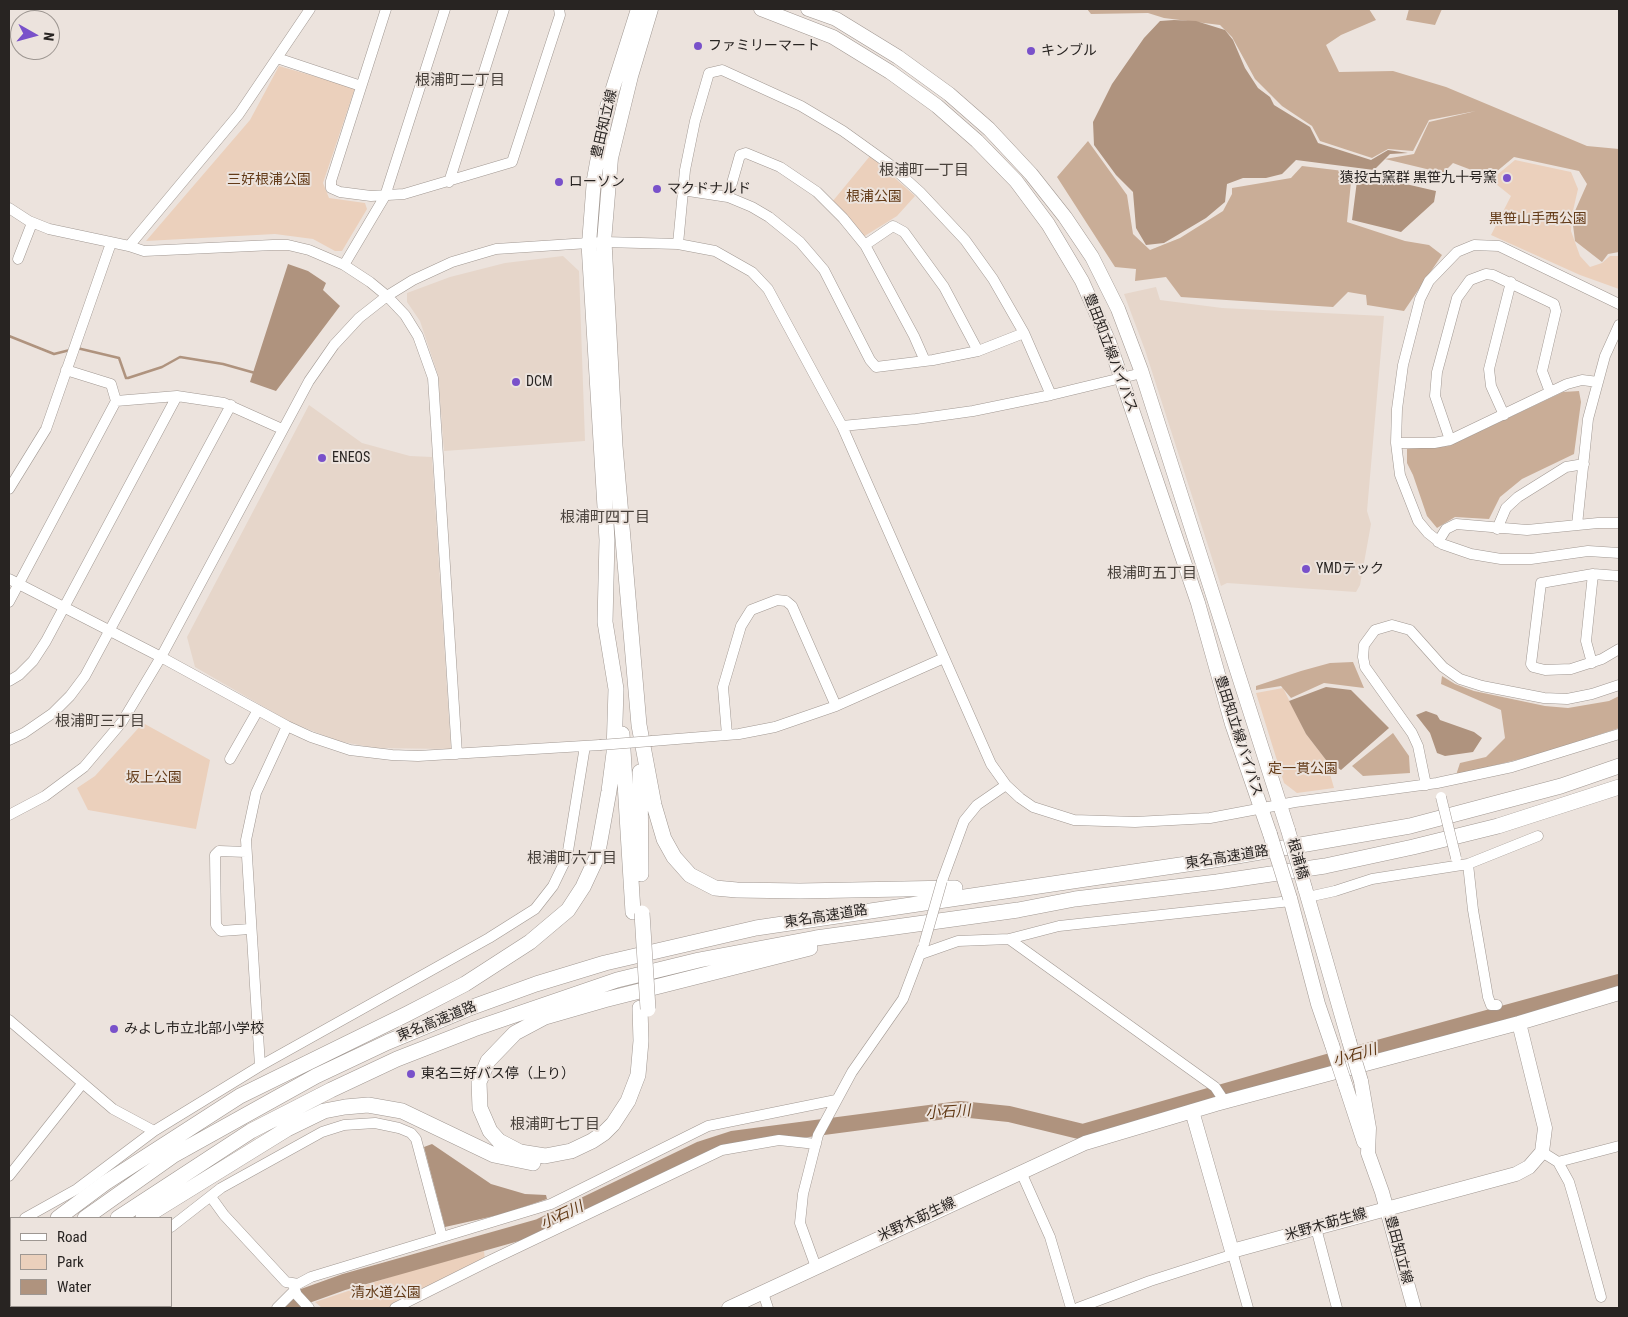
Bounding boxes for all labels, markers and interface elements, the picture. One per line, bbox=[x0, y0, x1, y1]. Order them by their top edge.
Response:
north arrow bbox=[10, 10, 60, 60]
text: N bbox=[40, 31, 57, 42]
place label: ファミリーマート bbox=[708, 38, 820, 54]
marker: ファミリーマート bbox=[692, 40, 704, 52]
place label: キンブル bbox=[1041, 43, 1097, 59]
marker: キンブル bbox=[1025, 45, 1037, 57]
district label: 根浦町二丁目 bbox=[415, 72, 505, 90]
street label: 豊田知立線 bbox=[589, 88, 621, 160]
district label: 根浦町一丁目 bbox=[879, 162, 969, 180]
place label: 猿投古窯群 黒笹九十号窯 bbox=[1340, 170, 1497, 186]
park label: 三好根浦公園 bbox=[227, 172, 311, 188]
marker: 猿投古窯群 黒笹九十号窯 bbox=[1501, 172, 1513, 184]
place label: ローソン bbox=[569, 174, 625, 190]
marker: ローソン bbox=[553, 176, 565, 188]
place label: マクドナルド bbox=[667, 181, 751, 197]
marker: マクドナルド bbox=[651, 183, 663, 195]
park label: 根浦公園 bbox=[846, 189, 902, 205]
park label: 黒笹山手西公園 bbox=[1489, 211, 1587, 227]
street label: 豊田知立線バイパス bbox=[1080, 291, 1140, 415]
place label: DCM bbox=[526, 374, 553, 390]
marker: DCM bbox=[510, 376, 522, 388]
place label: ENEOS bbox=[332, 450, 370, 466]
marker: ENEOS bbox=[316, 452, 328, 464]
district label: 根浦町四丁目 bbox=[560, 509, 650, 527]
place label: YMDテック bbox=[1316, 561, 1384, 577]
marker: YMDテック bbox=[1300, 563, 1312, 575]
district label: 根浦町五丁目 bbox=[1107, 565, 1197, 583]
street label: 豊田知立線バイパス bbox=[1211, 673, 1265, 799]
district label: 根浦町三丁目 bbox=[55, 713, 145, 731]
park label: 定一貫公園 bbox=[1268, 761, 1338, 777]
park label: 坂上公園 bbox=[126, 770, 182, 786]
street label: 根浦橋 bbox=[1283, 836, 1311, 882]
street label: 東名高速道路 bbox=[1184, 843, 1270, 873]
district label: 根浦町六丁目 bbox=[527, 850, 617, 868]
street label: 東名高速道路 bbox=[783, 902, 869, 932]
street label: 東名高速道路 bbox=[395, 998, 479, 1046]
place label: みよし市立北部小学校 bbox=[124, 1021, 264, 1037]
marker: みよし市立北部小学校 bbox=[108, 1023, 120, 1035]
water label: 小石川 bbox=[1331, 1041, 1379, 1071]
place label: 東名三好バス停（上り） bbox=[421, 1066, 575, 1082]
marker: 東名三好バス停（上り） bbox=[405, 1068, 417, 1080]
water label: 小石川 bbox=[925, 1102, 971, 1124]
district label: 根浦町七丁目 bbox=[510, 1116, 600, 1134]
street label: 米野木莇生線 bbox=[875, 1195, 959, 1245]
water label: 小石川 bbox=[538, 1198, 586, 1234]
street label: 米野木莇生線 bbox=[1283, 1205, 1369, 1245]
street label: 豊田知立線 bbox=[1381, 1214, 1415, 1286]
legend bbox=[10, 1217, 172, 1307]
text: Road bbox=[57, 1228, 87, 1246]
text: Park bbox=[57, 1253, 84, 1271]
text: Water bbox=[57, 1278, 91, 1296]
park label: 清水道公園 bbox=[351, 1285, 421, 1301]

